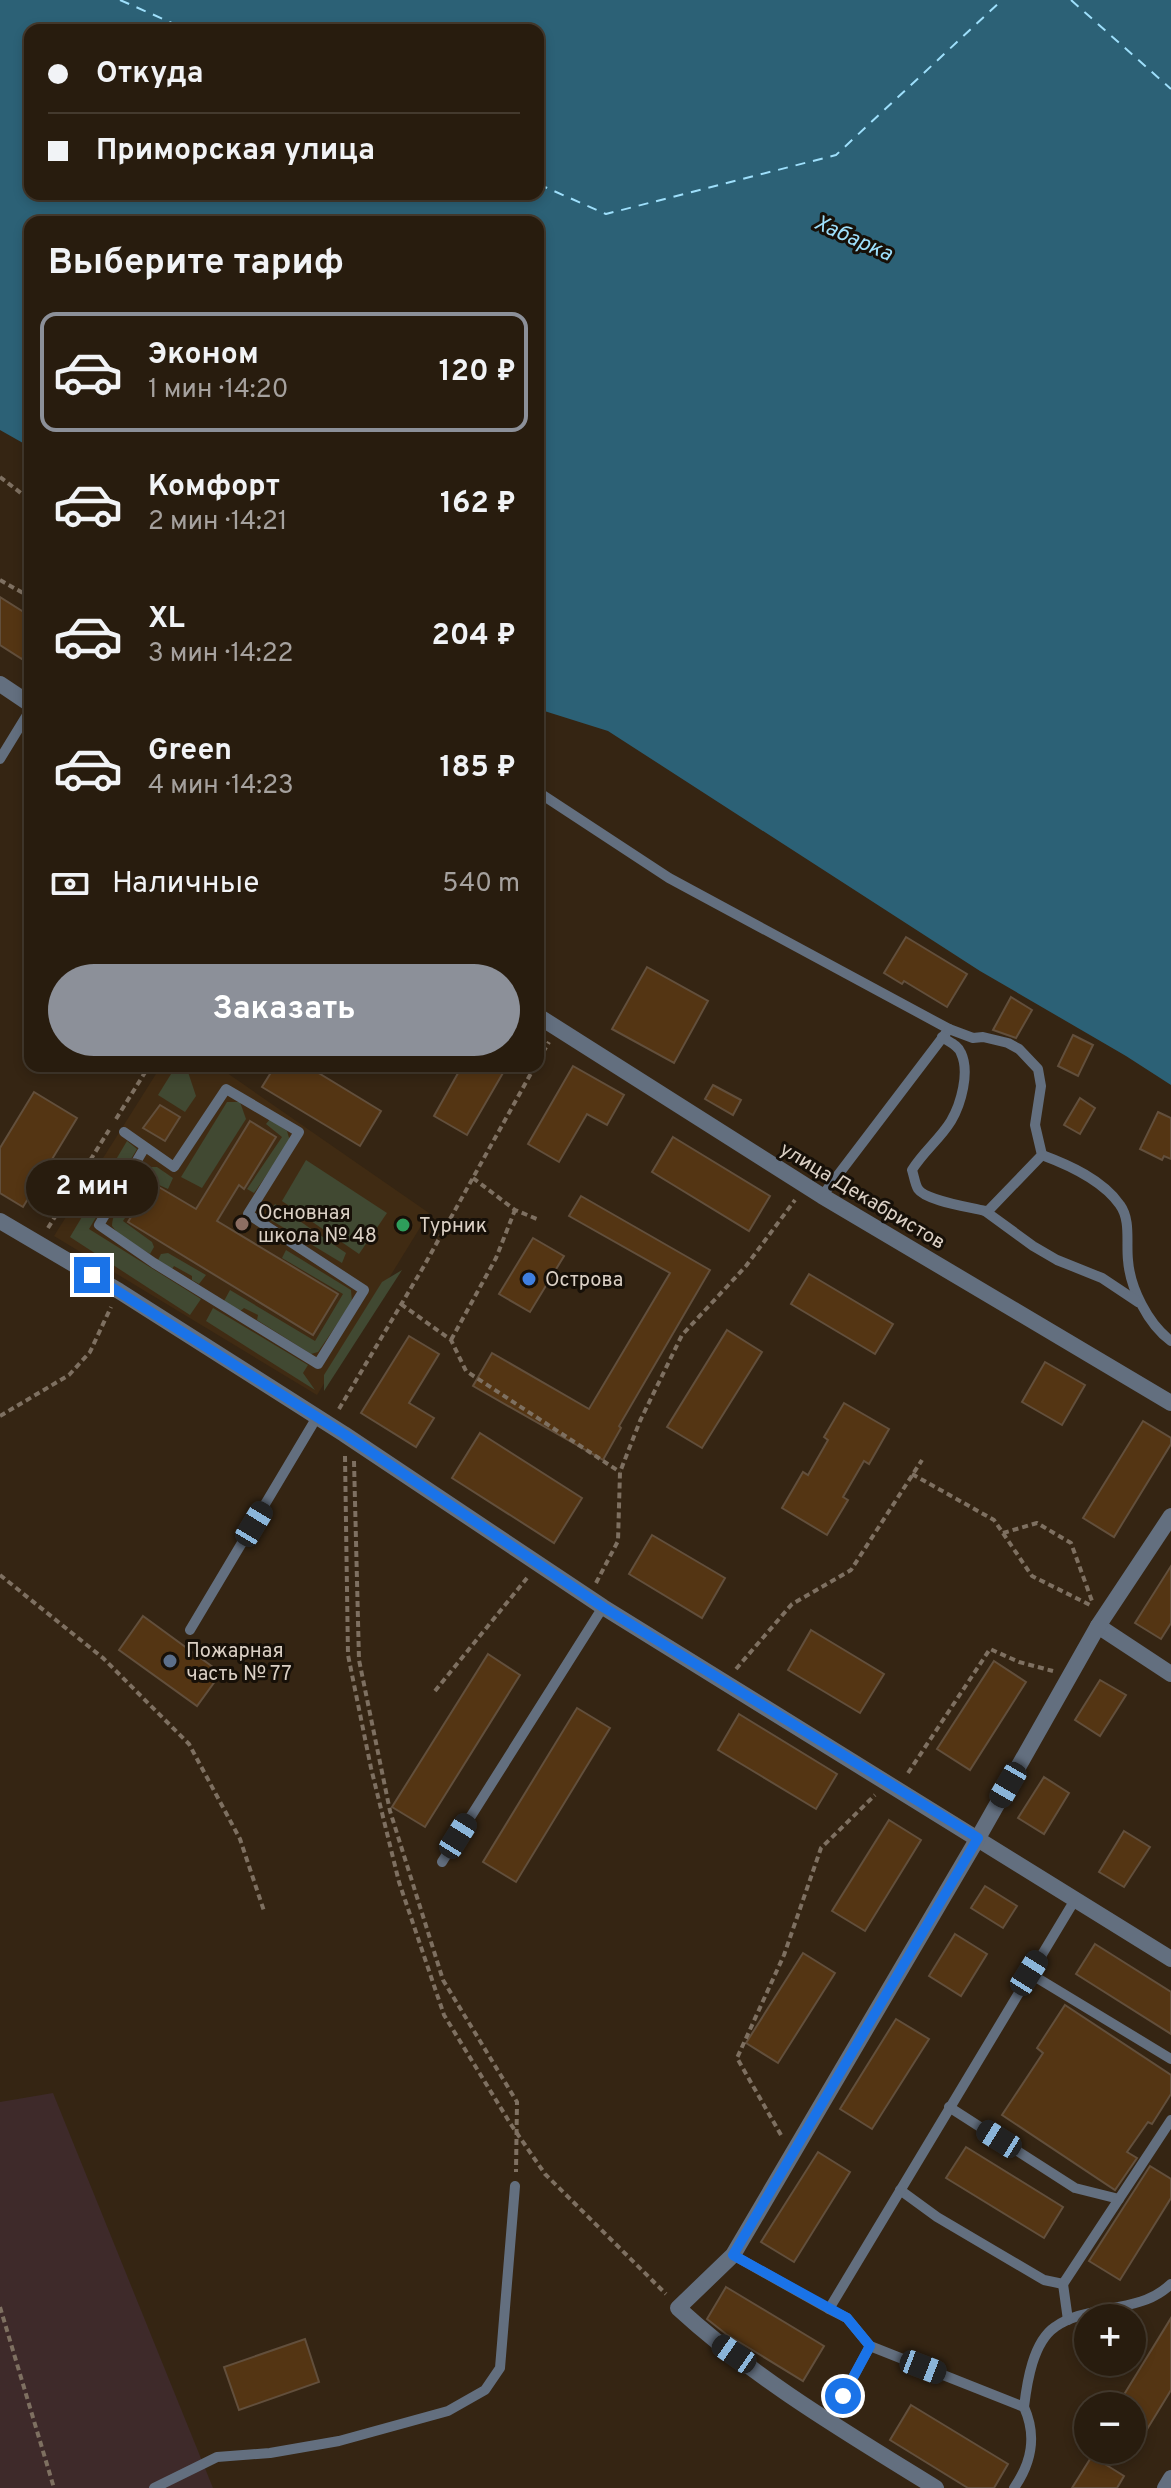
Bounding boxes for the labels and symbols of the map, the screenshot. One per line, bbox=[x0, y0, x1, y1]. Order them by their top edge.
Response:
water label: Хабарка bbox=[810, 210, 897, 269]
street label: улица Декабристов bbox=[774, 1137, 950, 1256]
callout: 2 мин bbox=[26, 1159, 158, 1215]
place label: Основная школа № 48 bbox=[258, 1201, 377, 1250]
place label: Турник bbox=[419, 1214, 487, 1240]
marker: Основная школа № 48 bbox=[233, 1215, 251, 1233]
marker: Турник bbox=[394, 1216, 412, 1234]
route end bbox=[74, 1257, 110, 1293]
place label: Острова bbox=[545, 1268, 623, 1294]
marker: Острова bbox=[520, 1270, 538, 1288]
car bbox=[231, 1497, 277, 1551]
place label: Пожарная часть № 77 bbox=[186, 1639, 292, 1688]
marker: Пожарная часть № 77 bbox=[161, 1652, 179, 1670]
car bbox=[986, 1758, 1030, 1812]
car bbox=[435, 1809, 481, 1863]
car bbox=[1006, 1946, 1052, 2000]
car bbox=[972, 2116, 1026, 2162]
car bbox=[707, 2330, 761, 2378]
car bbox=[896, 2347, 950, 2387]
route start bbox=[825, 2378, 861, 2414]

